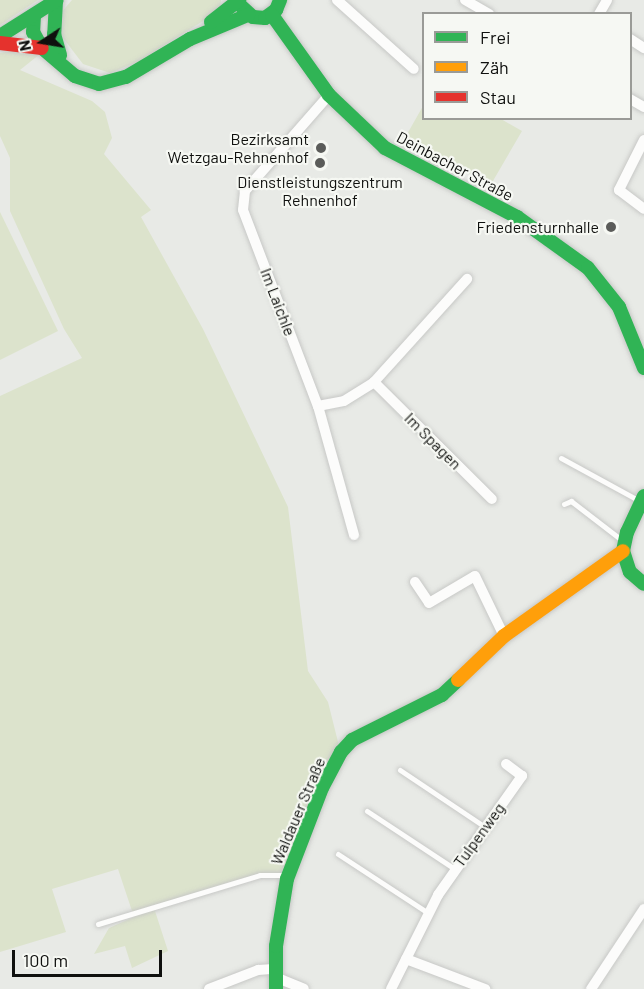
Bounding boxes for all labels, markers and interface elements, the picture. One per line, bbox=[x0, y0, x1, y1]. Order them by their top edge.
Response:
north arrow bbox=[12, 12, 72, 72]
legend bbox=[422, 12, 632, 120]
text: Frei bbox=[480, 26, 511, 48]
text: N bbox=[14, 39, 34, 53]
text: Zäh bbox=[480, 56, 509, 78]
text: Stau bbox=[480, 86, 516, 108]
street label: Deinbacher Straße bbox=[394, 127, 516, 205]
place label: Bezirksamt Wetzgau-Rehnenhof bbox=[167, 129, 309, 167]
marker: Bezirksamt Wetzgau-Rehnenhof bbox=[314, 141, 328, 155]
marker: Dienstleistungszentrum Rehnenhof bbox=[313, 156, 327, 170]
place label: Dienstleistungszentrum Rehnenhof bbox=[237, 172, 403, 210]
place label: Friedensturnhalle bbox=[477, 217, 599, 237]
marker: Friedensturnhalle bbox=[604, 220, 618, 234]
street label: Im Laichle bbox=[256, 265, 300, 339]
street label: Im Spagen bbox=[401, 409, 465, 473]
street label: Waldauer Straße bbox=[267, 754, 329, 868]
street label: Tulpenweg bbox=[449, 799, 509, 871]
scale bar bbox=[15, 938, 165, 976]
text: 100 m bbox=[23, 949, 68, 971]

